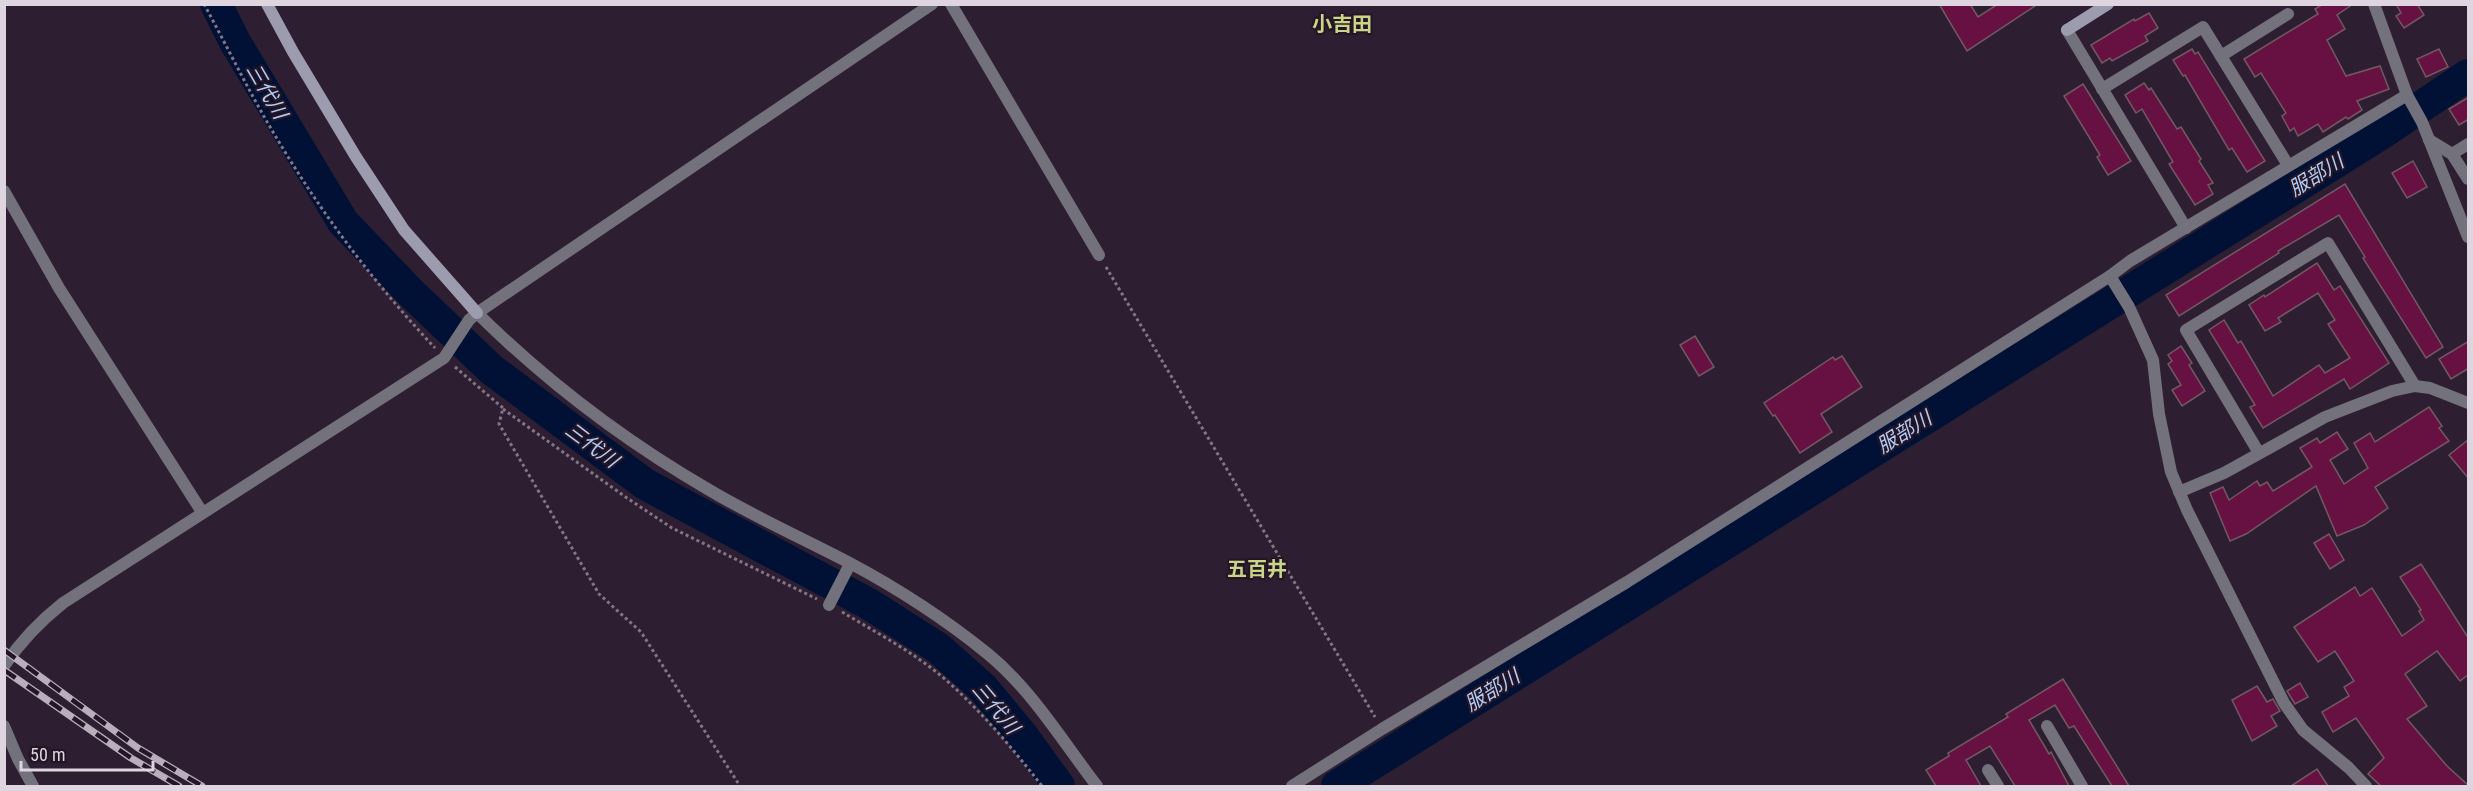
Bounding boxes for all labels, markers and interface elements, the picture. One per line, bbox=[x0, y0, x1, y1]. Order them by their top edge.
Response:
district label: 小吉田 bbox=[1312, 12, 1372, 36]
water label: 三代川 bbox=[242, 59, 293, 125]
water label: 服部川 bbox=[2284, 148, 2349, 201]
water label: 服部川 bbox=[1872, 405, 1937, 458]
water label: 三代川 bbox=[561, 417, 625, 474]
district label: 五百井 bbox=[1227, 557, 1287, 581]
water label: 服部川 bbox=[1460, 663, 1525, 716]
water label: 三代川 bbox=[968, 677, 1026, 740]
scale bar bbox=[21, 734, 153, 772]
text: 50 m bbox=[30, 744, 65, 765]

